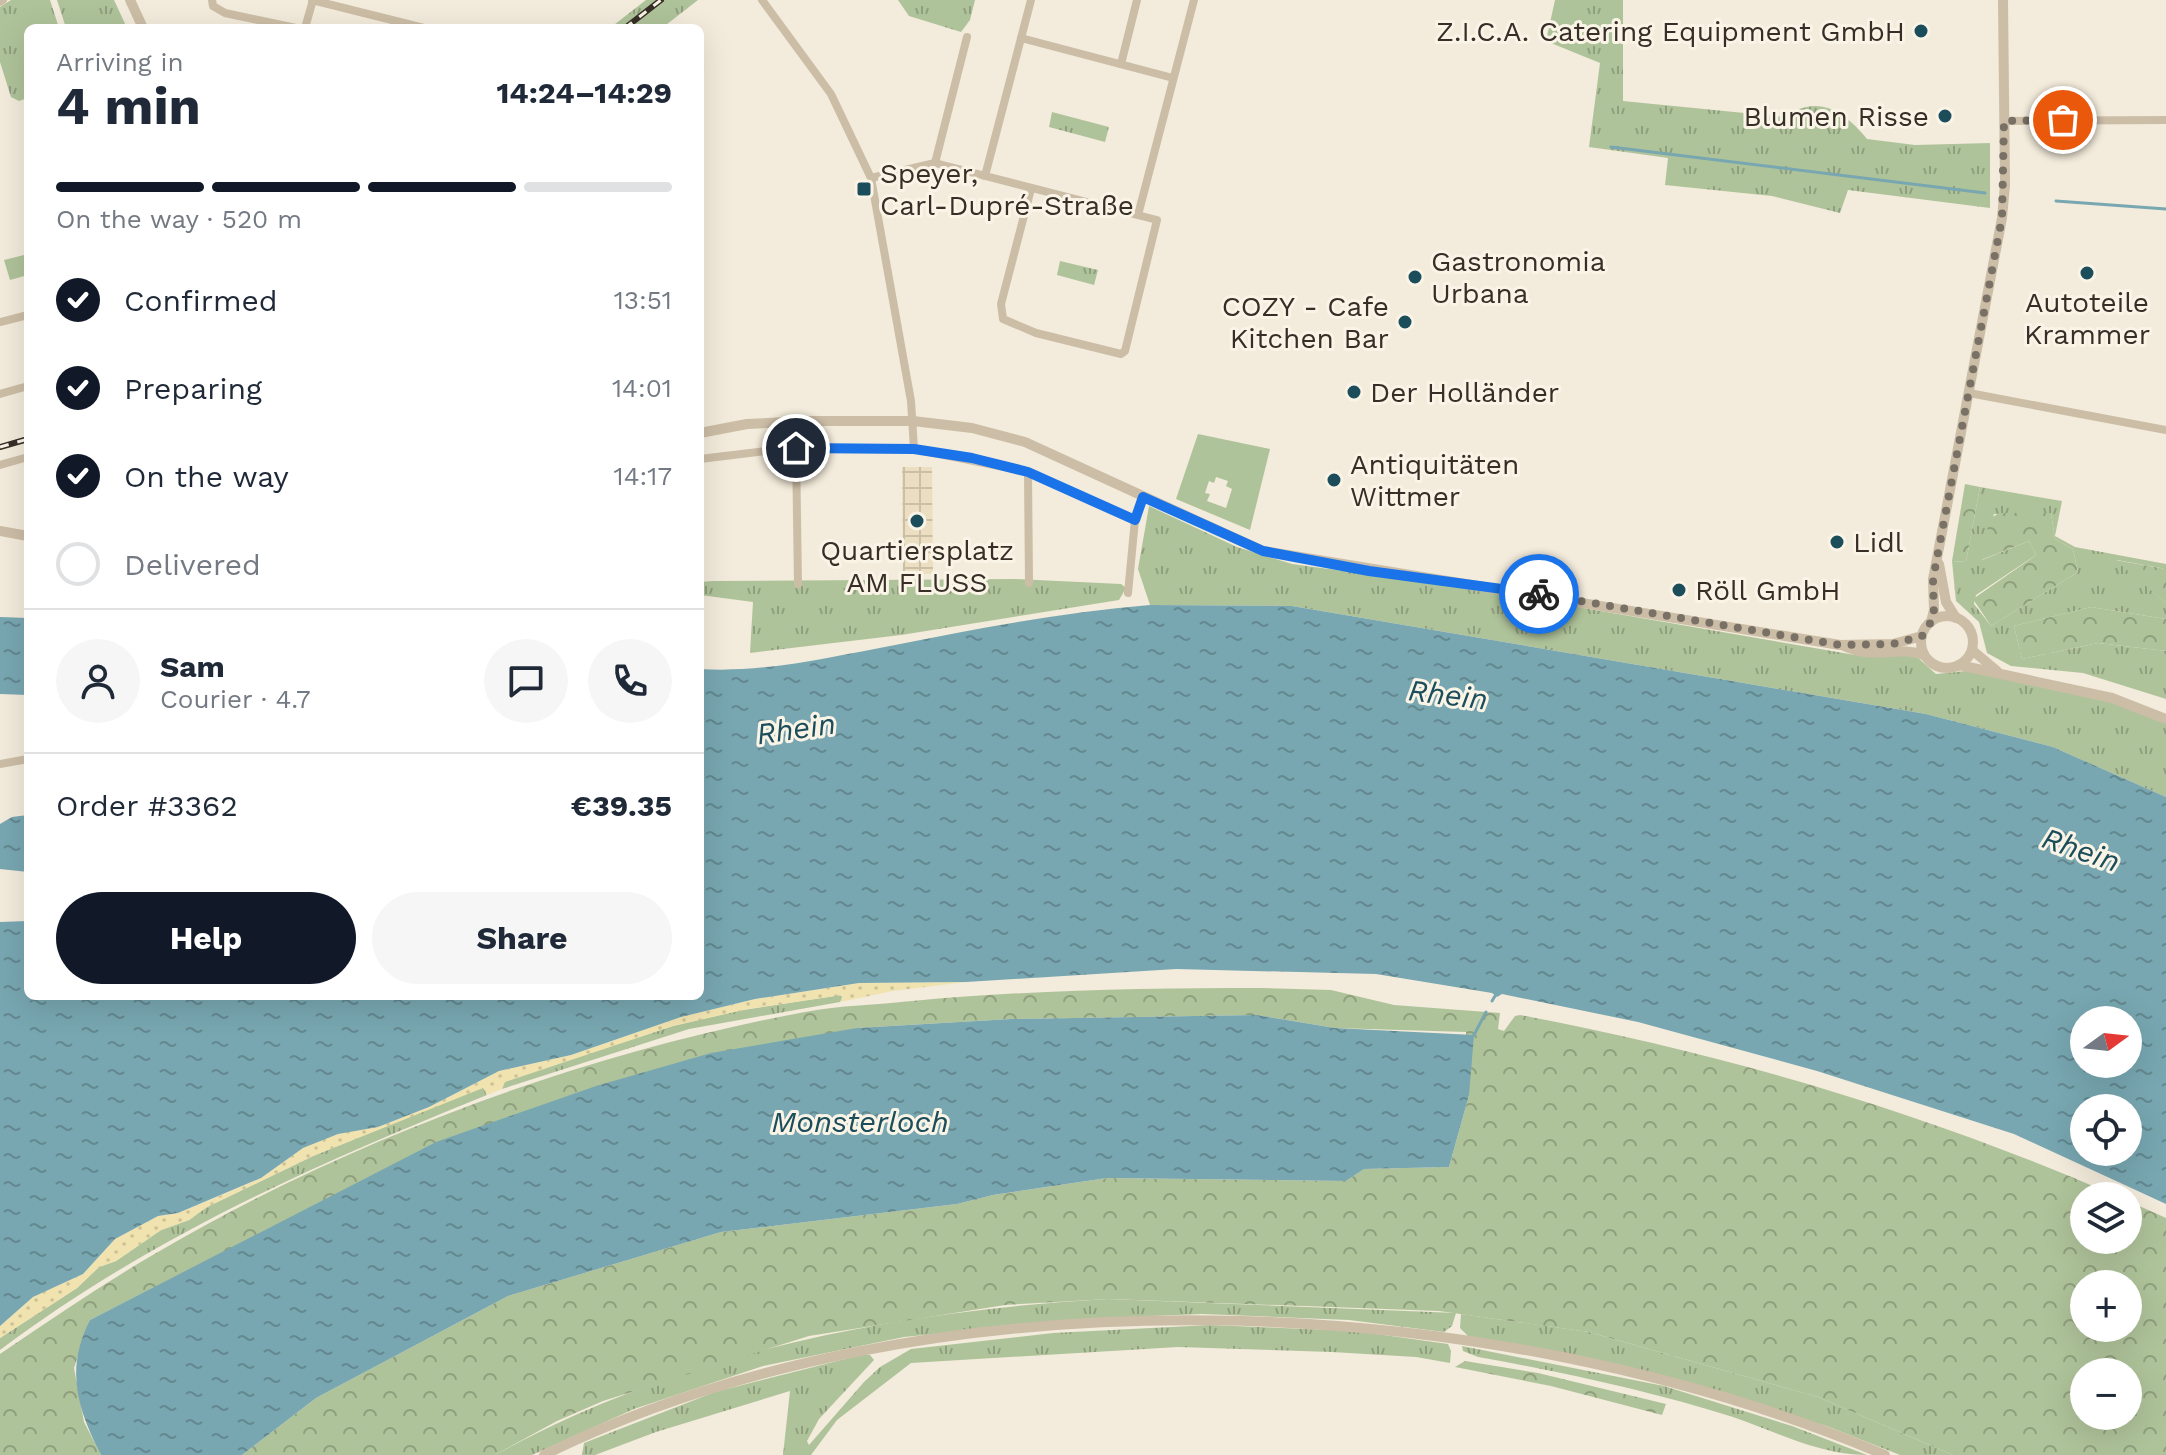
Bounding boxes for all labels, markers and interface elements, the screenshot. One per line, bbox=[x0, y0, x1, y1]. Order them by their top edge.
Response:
place label: Z.I.C.A. Catering Equipment GmbH bbox=[1436, 15, 1905, 48]
marker: Z.I.C.A. Catering Equipment GmbH bbox=[1912, 22, 1930, 40]
text: Arriving in bbox=[56, 47, 184, 77]
text: 14:24–14:29 bbox=[496, 75, 672, 110]
text: 4 min bbox=[56, 76, 201, 137]
pin bbox=[2029, 86, 2097, 154]
icon: bag bbox=[2041, 98, 2085, 142]
place label: Blumen Risse bbox=[1744, 100, 1929, 133]
marker: Blumen Risse bbox=[1936, 107, 1954, 125]
place label: Speyer, Carl-Dupré-Straße bbox=[880, 157, 1134, 222]
marker: Speyer, Carl-Dupré-Straße bbox=[855, 180, 873, 198]
text: On the way · 520 m bbox=[56, 204, 302, 234]
place label: Gastronomia Urbana bbox=[1431, 245, 1606, 310]
marker: Autoteile Krammer bbox=[2078, 264, 2096, 282]
marker: Gastronomia Urbana bbox=[1406, 268, 1424, 286]
icon: check bbox=[56, 278, 100, 322]
text: Confirmed bbox=[124, 283, 278, 318]
text: 13:51 bbox=[614, 285, 672, 315]
place label: Autoteile Krammer bbox=[2024, 286, 2150, 351]
place label: COZY - Cafe Kitchen Bar bbox=[1222, 290, 1389, 355]
marker: COZY - Cafe Kitchen Bar bbox=[1396, 313, 1414, 331]
icon: check bbox=[56, 366, 100, 410]
text: Preparing bbox=[124, 371, 262, 406]
text: 14:01 bbox=[612, 373, 672, 403]
place label: Der Holländer bbox=[1370, 376, 1559, 409]
marker: Der Holländer bbox=[1345, 383, 1363, 401]
pin bbox=[762, 414, 830, 482]
icon: home bbox=[774, 426, 818, 470]
place label: Antiquitäten Wittmer bbox=[1350, 448, 1519, 513]
icon: check bbox=[56, 454, 100, 498]
text: On the way bbox=[124, 459, 289, 494]
text: 14:17 bbox=[614, 461, 672, 491]
marker: Antiquitäten Wittmer bbox=[1325, 471, 1343, 489]
marker: Quartiersplatz AM FLUSS bbox=[908, 512, 926, 530]
place label: Lidl bbox=[1853, 526, 1904, 559]
marker: Lidl bbox=[1828, 533, 1846, 551]
place label: Quartiersplatz AM FLUSS bbox=[820, 534, 1014, 599]
text: Delivered bbox=[124, 547, 261, 582]
courier bbox=[1499, 554, 1579, 634]
icon: bike bbox=[1517, 572, 1561, 616]
place label: Röll GmbH bbox=[1695, 574, 1840, 607]
marker: Röll GmbH bbox=[1670, 581, 1688, 599]
button: person bbox=[56, 639, 140, 723]
button: chat bbox=[484, 639, 568, 723]
button: phone bbox=[588, 639, 672, 723]
text: Sam bbox=[160, 649, 225, 684]
water label: Rhein bbox=[1406, 672, 1490, 717]
text: Courier · 4.7 bbox=[160, 684, 310, 714]
water label: Rhein bbox=[754, 706, 838, 751]
text: Order #3362 bbox=[56, 788, 238, 823]
text: €39.35 bbox=[571, 788, 672, 823]
water label: Rhein bbox=[2038, 820, 2125, 879]
button: Help bbox=[56, 892, 356, 984]
button: Share bbox=[372, 892, 672, 984]
north arrow bbox=[2070, 1006, 2142, 1078]
map controls bbox=[2070, 1006, 2142, 1430]
button: locate bbox=[2070, 1094, 2142, 1166]
water label: Monsterloch bbox=[771, 1104, 949, 1139]
button: layers bbox=[2070, 1182, 2142, 1254]
button: + bbox=[2070, 1270, 2142, 1342]
button: − bbox=[2070, 1358, 2142, 1430]

